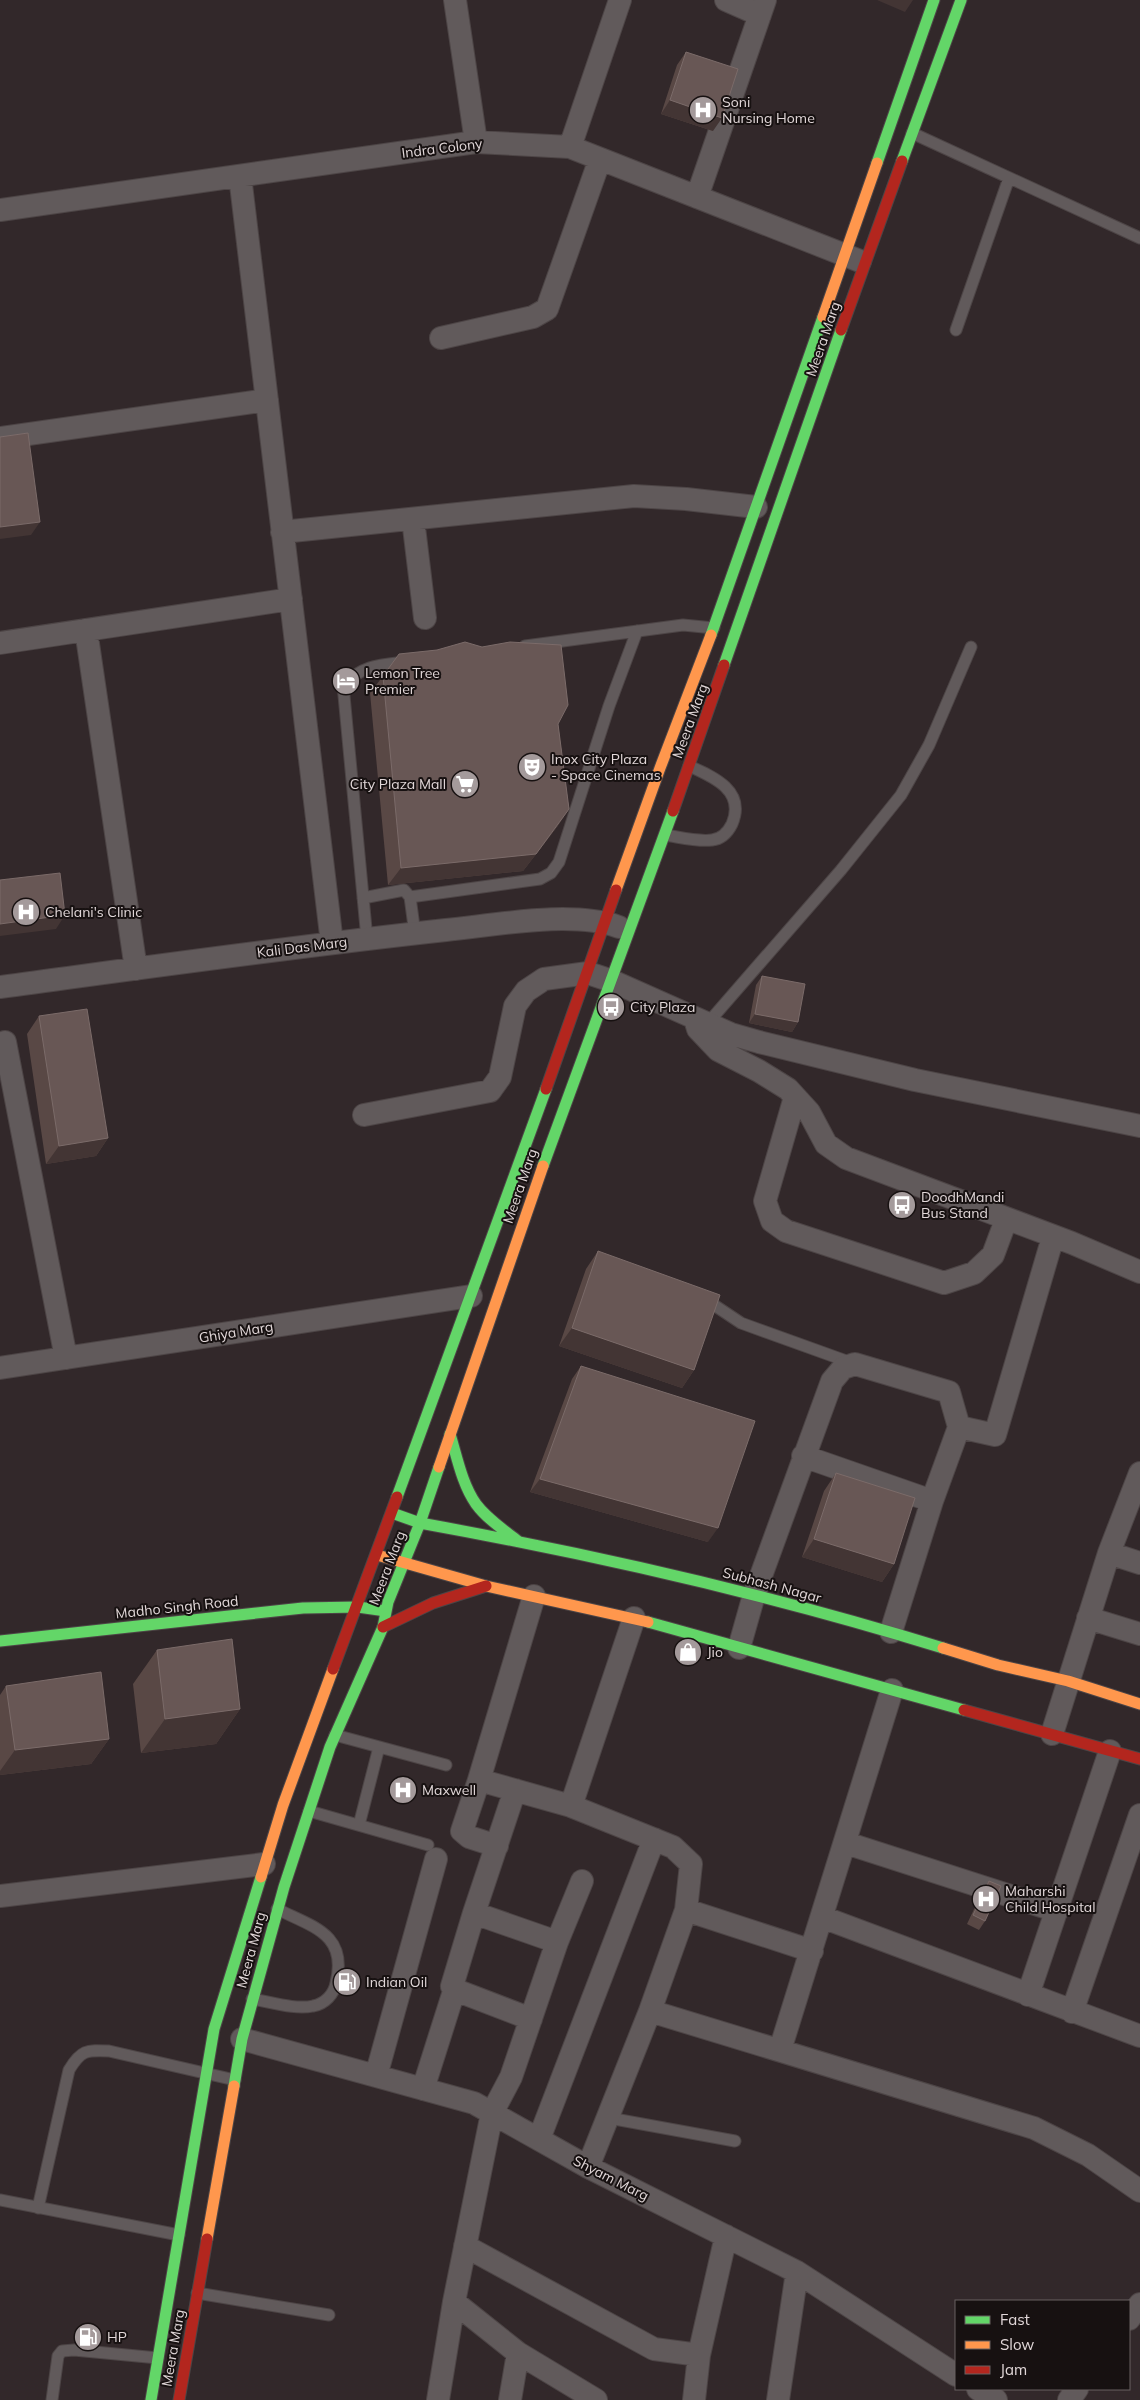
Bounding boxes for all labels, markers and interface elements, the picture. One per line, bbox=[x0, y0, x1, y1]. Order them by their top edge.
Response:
place label: Soni Nursing Home bbox=[722, 93, 815, 127]
hospital icon: Soni Nursing Home bbox=[688, 95, 718, 125]
street label: Indra Colony bbox=[401, 134, 484, 162]
street label: Meera Marg bbox=[802, 299, 844, 379]
place label: Lemon Tree Premier bbox=[365, 664, 440, 698]
hotel icon: Lemon Tree Premier bbox=[331, 666, 361, 696]
street label: Meera Marg bbox=[668, 681, 712, 761]
place label: Inox City Plaza - Space Cinemas bbox=[551, 750, 661, 784]
theatre icon: Inox City Plaza - Space Cinemas bbox=[517, 752, 547, 782]
supermarket icon: City Plaza Mall bbox=[450, 769, 480, 799]
place label: City Plaza Mall bbox=[350, 775, 446, 793]
hospital icon: Chelani's Clinic bbox=[11, 897, 41, 927]
place label: Chelani's Clinic bbox=[45, 903, 142, 921]
street label: Kali Das Marg bbox=[256, 933, 348, 961]
bus stop icon: City Plaza bbox=[596, 992, 626, 1022]
place label: City Plaza bbox=[630, 998, 695, 1016]
street label: Meera Marg bbox=[499, 1146, 541, 1226]
place label: DoodhMandi Bus Stand bbox=[921, 1188, 1004, 1222]
bus stop icon: DoodhMandi Bus Stand bbox=[887, 1190, 917, 1220]
street label: Ghiya Marg bbox=[198, 1317, 274, 1347]
street label: Meera Marg bbox=[365, 1528, 409, 1608]
street label: Subhash Nagar bbox=[721, 1563, 824, 1607]
street label: Madho Singh Road bbox=[115, 1592, 239, 1622]
shop icon: Jio bbox=[673, 1637, 703, 1667]
place label: Jio bbox=[707, 1643, 723, 1661]
hospital icon: Maxwell bbox=[388, 1775, 418, 1805]
place label: Maxwell bbox=[422, 1781, 476, 1799]
place label: Maharshi Child Hospital bbox=[1005, 1882, 1096, 1916]
hospital icon: Maharshi Child Hospital bbox=[971, 1884, 1001, 1914]
street label: Meera Marg bbox=[232, 1910, 270, 1990]
fuel station icon: Indian Oil bbox=[332, 1967, 362, 1997]
place label: Indian Oil bbox=[366, 1973, 427, 1991]
street label: Shyam Marg bbox=[570, 2151, 652, 2205]
legend bbox=[955, 2300, 1130, 2390]
street label: Meera Marg bbox=[157, 2308, 189, 2388]
text: Fast bbox=[1000, 2310, 1030, 2329]
fuel station icon: HP bbox=[73, 2322, 103, 2352]
place label: HP bbox=[107, 2328, 127, 2346]
text: Slow bbox=[1000, 2335, 1034, 2354]
text: Jam bbox=[1000, 2360, 1027, 2379]

